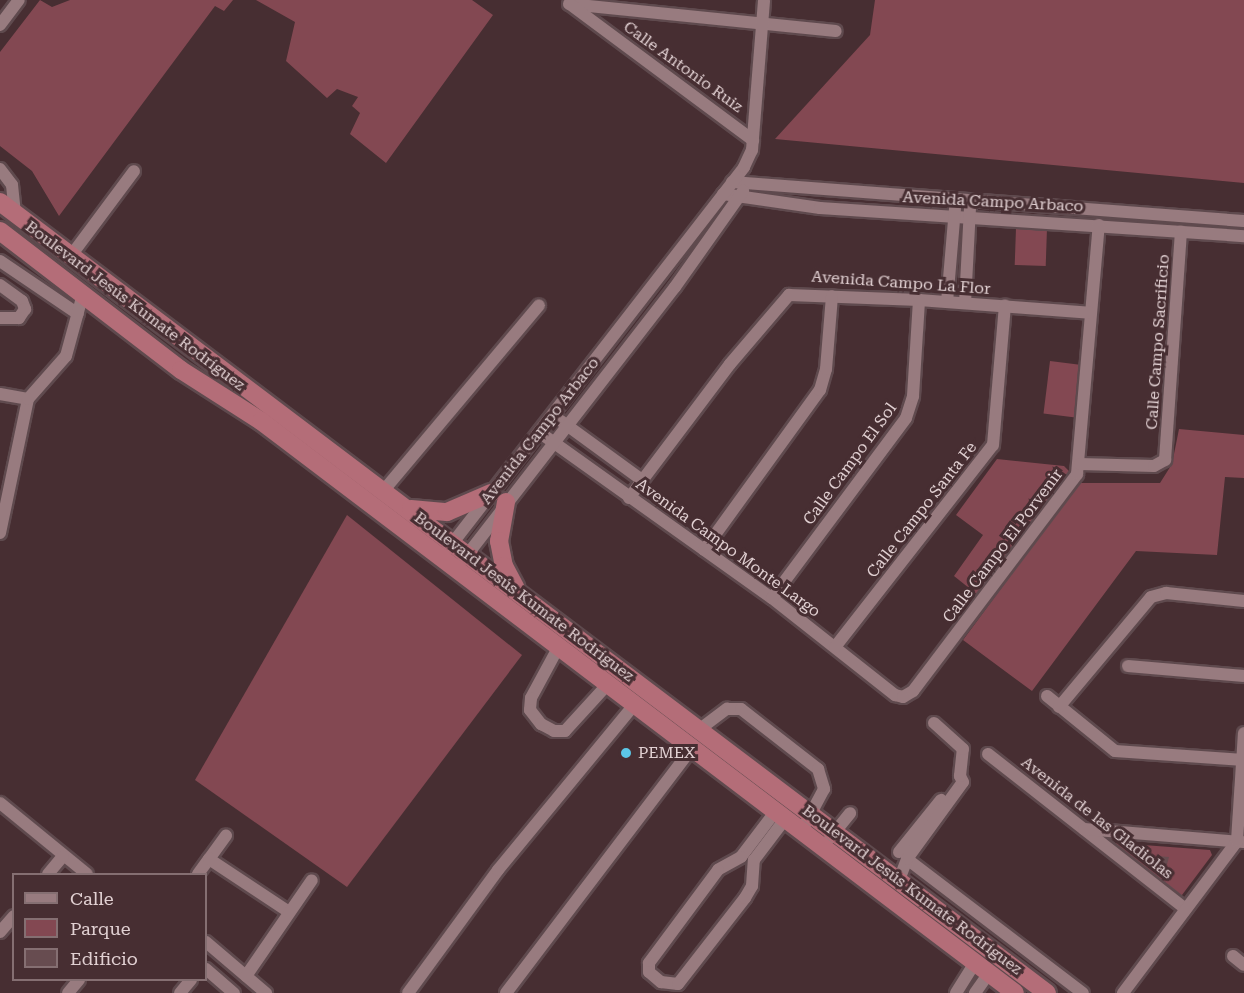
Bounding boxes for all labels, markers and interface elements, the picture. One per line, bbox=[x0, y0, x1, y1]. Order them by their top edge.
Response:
street label: Calle Antonio Ruiz bbox=[620, 17, 746, 117]
street label: Avenida Campo Arbaco bbox=[902, 188, 1084, 216]
street label: Boulevard Jesús Kumate Rodríguez bbox=[21, 217, 249, 395]
street label: Calle Campo Sacrificio bbox=[1142, 254, 1174, 430]
street label: Avenida Campo La Flor bbox=[811, 267, 991, 299]
street label: Avenida Campo Arbaco bbox=[477, 354, 603, 508]
street label: Calle Campo El Sol bbox=[799, 399, 901, 529]
street label: Calle Campo Santa Fe bbox=[863, 438, 981, 582]
street label: Calle Campo El Porvenir bbox=[939, 465, 1067, 627]
street label: Avenida Campo Monte Largo bbox=[632, 475, 824, 621]
street label: Boulevard Jesús Kumate Rodríguez bbox=[410, 508, 638, 686]
place label: PEMEX bbox=[638, 743, 696, 763]
marker: PEMEX bbox=[619, 746, 633, 760]
street label: Avenida de las Gladiolas bbox=[1017, 753, 1177, 883]
street label: Boulevard Jesús Kumate Rodríguez bbox=[798, 801, 1026, 979]
legend bbox=[12, 873, 207, 981]
text: Calle bbox=[70, 888, 114, 909]
text: Parque bbox=[70, 918, 131, 939]
text: Edificio bbox=[70, 948, 138, 969]

